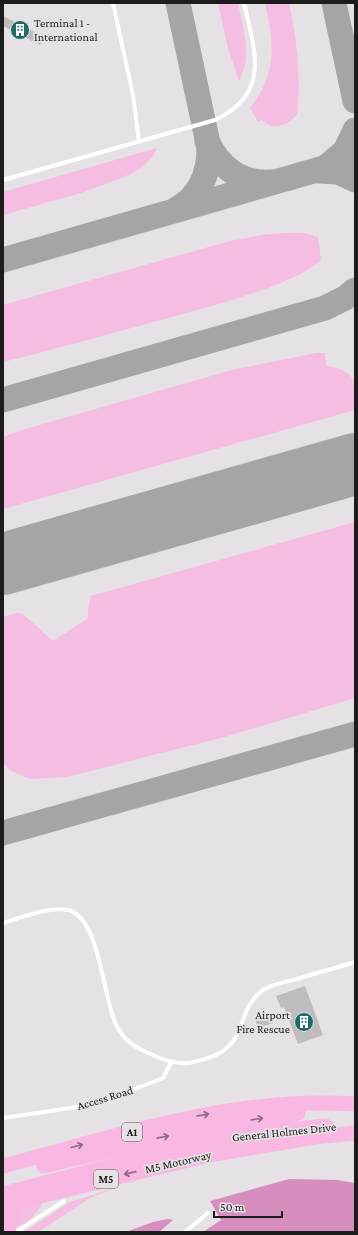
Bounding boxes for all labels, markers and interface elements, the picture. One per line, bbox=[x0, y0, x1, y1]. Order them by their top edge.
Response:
place label: Terminal 1 - International bbox=[34, 16, 98, 44]
building icon: Terminal 1 - International bbox=[9, 19, 31, 41]
place label: Airport Fire Rescue bbox=[236, 1008, 291, 1036]
building icon: Airport Fire Rescue bbox=[293, 1011, 315, 1033]
street label: Access Road bbox=[75, 1083, 135, 1113]
one-way arrow bbox=[197, 1111, 210, 1119]
one-way arrow bbox=[250, 1115, 263, 1123]
street label: General Holmes Drive bbox=[231, 1120, 337, 1144]
road number: A1 bbox=[122, 1123, 142, 1141]
one-way arrow bbox=[157, 1132, 170, 1140]
one-way arrow bbox=[71, 1142, 84, 1150]
street label: M5 Motorway bbox=[143, 1147, 213, 1176]
road number: M5 bbox=[94, 1170, 118, 1188]
one-way arrow bbox=[124, 1170, 137, 1178]
scale bar bbox=[214, 1193, 282, 1219]
text: 50 m bbox=[220, 1200, 245, 1214]

